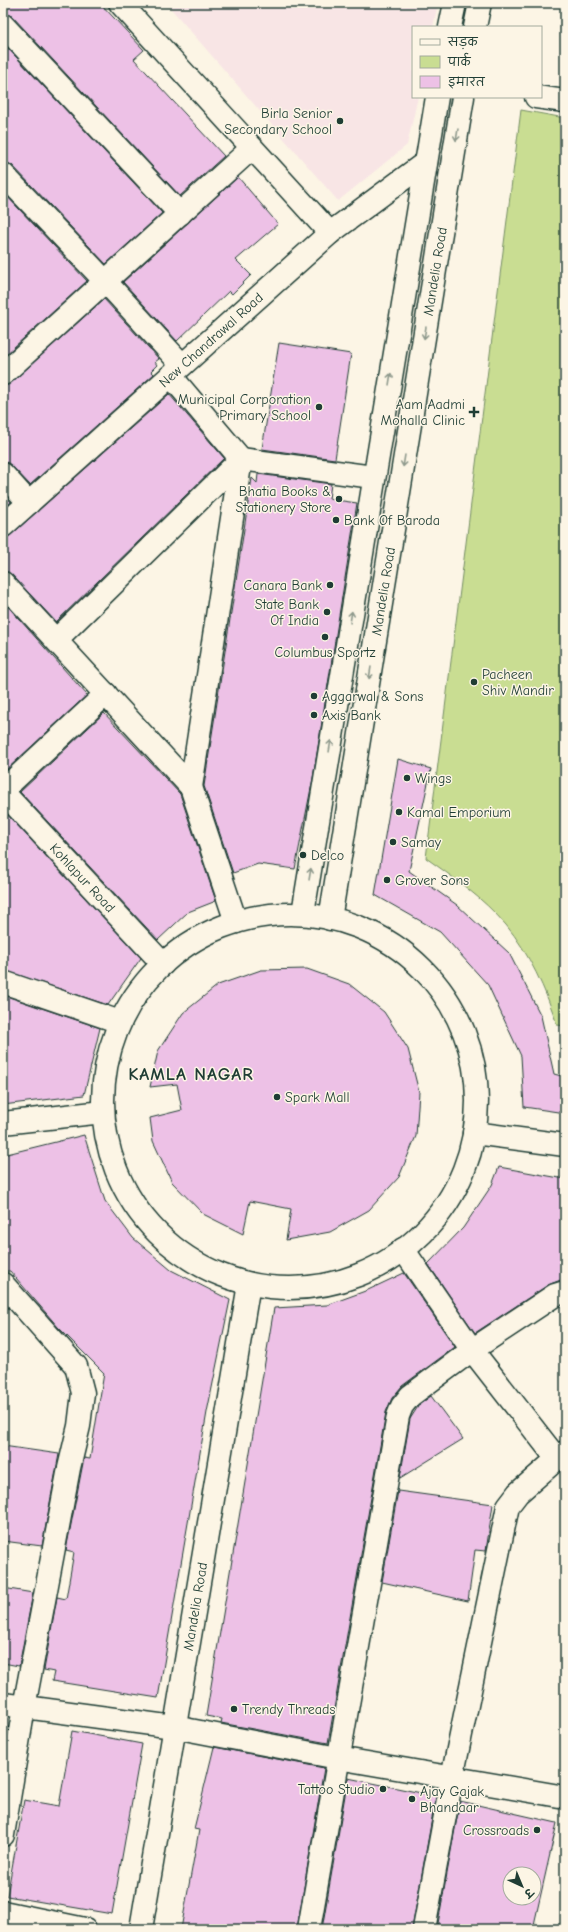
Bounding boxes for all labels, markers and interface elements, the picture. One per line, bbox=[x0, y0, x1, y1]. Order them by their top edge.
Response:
legend bbox=[412, 26, 542, 98]
text: सड़क bbox=[447, 35, 479, 50]
text: पार्क bbox=[447, 52, 472, 69]
text: इमारत bbox=[448, 75, 486, 89]
place label: Birla Senior Secondary School bbox=[224, 105, 332, 138]
marker: Birla Senior Secondary School bbox=[335, 116, 345, 126]
one-way arrow bbox=[453, 129, 461, 142]
street label: Mandelia Road bbox=[419, 226, 450, 317]
street label: New Chandrawal Road bbox=[155, 289, 266, 391]
one-way arrow bbox=[421, 326, 429, 339]
one-way arrow bbox=[386, 373, 394, 386]
place label: Municipal Corporation Primary School bbox=[178, 391, 311, 424]
place label: Aam Aadmi Mohalla Clinic bbox=[381, 396, 465, 429]
marker: Municipal Corporation Primary School bbox=[314, 402, 324, 412]
marker: Aam Aadmi Mohalla Clinic bbox=[468, 406, 480, 418]
one-way arrow bbox=[400, 454, 408, 467]
place label: Bhatia Books & Stationery Store bbox=[236, 483, 331, 516]
marker: Bhatia Books & Stationery Store bbox=[334, 494, 344, 504]
place label: Bank Of Baroda bbox=[344, 512, 440, 529]
marker: Bank Of Baroda bbox=[331, 515, 341, 525]
street label: Mandelia Road bbox=[367, 546, 399, 637]
place label: Canara Bank bbox=[244, 577, 322, 594]
marker: Canara Bank bbox=[325, 580, 335, 590]
place label: State Bank Of India bbox=[255, 596, 319, 629]
marker: State Bank Of India bbox=[322, 607, 332, 617]
one-way arrow bbox=[347, 611, 355, 624]
marker: Columbus Sportz bbox=[320, 632, 330, 642]
place label: Columbus Sportz bbox=[274, 644, 376, 661]
one-way arrow bbox=[366, 666, 374, 679]
place label: Pacheen Shiv Mandir bbox=[482, 666, 554, 699]
marker: Pacheen Shiv Mandir bbox=[469, 677, 479, 687]
place label: Aggarwal & Sons bbox=[322, 688, 423, 705]
marker: Aggarwal & Sons bbox=[309, 691, 319, 701]
place label: Axis Bank bbox=[322, 707, 381, 724]
marker: Axis Bank bbox=[309, 710, 319, 720]
one-way arrow bbox=[326, 740, 334, 753]
place label: Wings bbox=[415, 770, 451, 787]
marker: Wings bbox=[402, 773, 412, 783]
place label: Kamal Emporium bbox=[407, 804, 511, 821]
marker: Kamal Emporium bbox=[394, 807, 404, 817]
place label: Samay bbox=[401, 834, 442, 851]
marker: Samay bbox=[388, 837, 398, 847]
street label: Kohlapur Road bbox=[46, 840, 119, 916]
place label: Delco bbox=[311, 847, 344, 864]
marker: Delco bbox=[298, 850, 308, 860]
one-way arrow bbox=[306, 868, 314, 881]
place label: Grover Sons bbox=[395, 872, 469, 889]
marker: Grover Sons bbox=[382, 875, 392, 885]
district label: KAMLA NAGAR bbox=[128, 1064, 254, 1085]
place label: Spark Mall bbox=[285, 1089, 349, 1106]
marker: Spark Mall bbox=[272, 1092, 282, 1102]
street label: Mandelia Road bbox=[179, 1561, 211, 1652]
place label: Trendy Threads bbox=[242, 1701, 335, 1718]
marker: Trendy Threads bbox=[229, 1704, 239, 1714]
place label: Tattoo Studio bbox=[298, 1781, 375, 1798]
place label: Ajay Gajak Bhandaar bbox=[420, 1783, 484, 1816]
marker: Tattoo Studio bbox=[378, 1784, 388, 1794]
marker: Ajay Gajak Bhandaar bbox=[407, 1794, 417, 1804]
place label: Crossroads bbox=[463, 1822, 529, 1839]
marker: Crossroads bbox=[532, 1825, 542, 1835]
north arrow bbox=[502, 1866, 542, 1906]
text: उ bbox=[520, 1885, 536, 1901]

